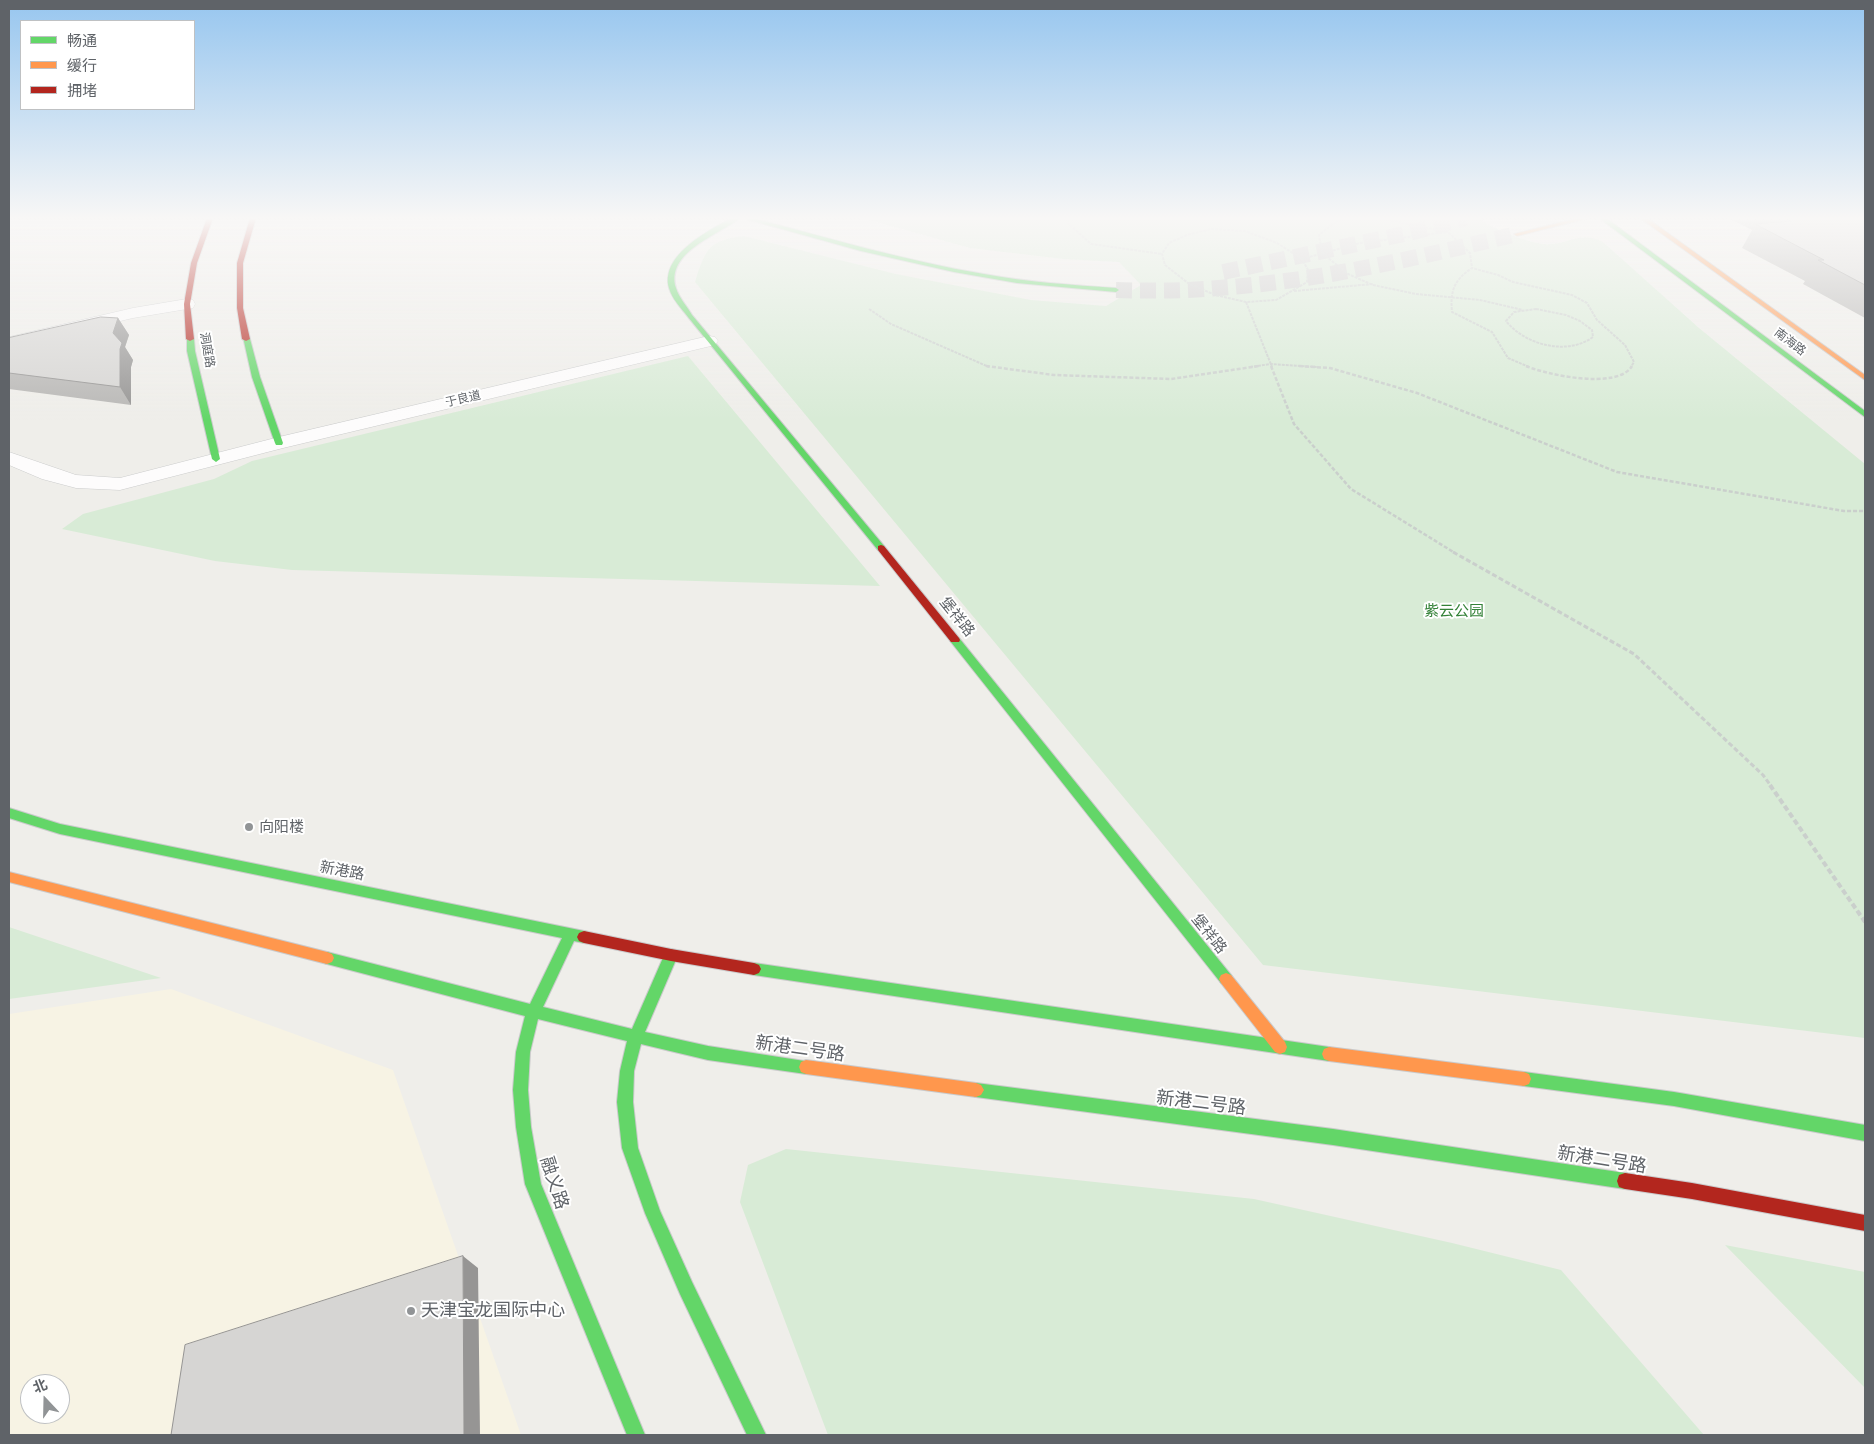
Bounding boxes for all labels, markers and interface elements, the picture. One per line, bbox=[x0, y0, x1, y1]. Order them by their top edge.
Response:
legend bbox=[20, 20, 195, 110]
text: 畅通 bbox=[67, 32, 97, 50]
text: 缓行 bbox=[67, 57, 97, 75]
text: 拥堵 bbox=[67, 82, 97, 100]
street label: 南海路 bbox=[1771, 325, 1809, 359]
street label: 洞庭路 bbox=[197, 331, 217, 369]
street label: 于良道 bbox=[444, 388, 482, 410]
street label: 堡祥路 bbox=[936, 594, 978, 640]
park label: 紫云公园 bbox=[1424, 602, 1484, 620]
place label: 向阳楼 bbox=[259, 818, 304, 836]
marker: 向阳楼 bbox=[243, 821, 255, 833]
street label: 新港路 bbox=[318, 858, 366, 884]
street label: 堡祥路 bbox=[1188, 911, 1230, 957]
street label: 新港二号路 bbox=[754, 1032, 846, 1066]
street label: 新港二号路 bbox=[1155, 1087, 1247, 1119]
street label: 新港二号路 bbox=[1556, 1142, 1648, 1178]
street label: 融义路 bbox=[535, 1154, 573, 1212]
place label: 天津宝龙国际中心 bbox=[421, 1300, 565, 1322]
marker: 天津宝龙国际中心 bbox=[405, 1305, 417, 1317]
north arrow bbox=[20, 1374, 70, 1424]
text: 北 bbox=[31, 1376, 49, 1396]

